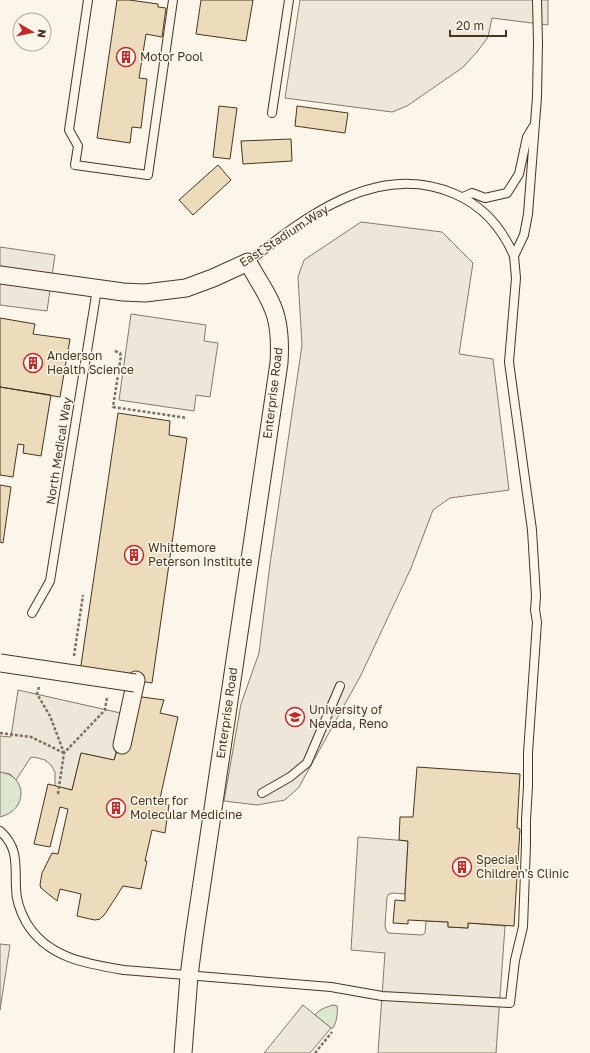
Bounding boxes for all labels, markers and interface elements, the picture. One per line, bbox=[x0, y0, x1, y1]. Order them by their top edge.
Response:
north arrow bbox=[12, 12, 52, 52]
scale bar bbox=[450, 12, 506, 38]
text: 20 m bbox=[456, 18, 484, 33]
text: N bbox=[35, 28, 49, 39]
building icon: Motor Pool bbox=[115, 46, 137, 68]
place label: Motor Pool bbox=[140, 49, 203, 64]
street label: East Stadium Way bbox=[236, 201, 331, 270]
street label: Enterprise Road bbox=[259, 346, 286, 440]
place label: Anderson Health Science bbox=[47, 348, 134, 377]
building icon: Anderson Health Science bbox=[22, 352, 44, 374]
street label: North Medical Way bbox=[43, 396, 74, 506]
place label: Whittemore Peterson Institute bbox=[148, 540, 252, 569]
building icon: Whittemore Peterson Institute bbox=[123, 544, 145, 566]
street label: Enterprise Road bbox=[213, 666, 240, 760]
place label: University of Nevada, Reno bbox=[309, 702, 388, 731]
school or university icon: University of Nevada, Reno bbox=[284, 706, 306, 728]
place label: Center for Molecular Medicine bbox=[130, 793, 242, 822]
building icon: Center for Molecular Medicine bbox=[105, 797, 127, 819]
place label: Special Children's Clinic bbox=[476, 852, 569, 881]
building icon: Special Children's Clinic bbox=[451, 856, 473, 878]

